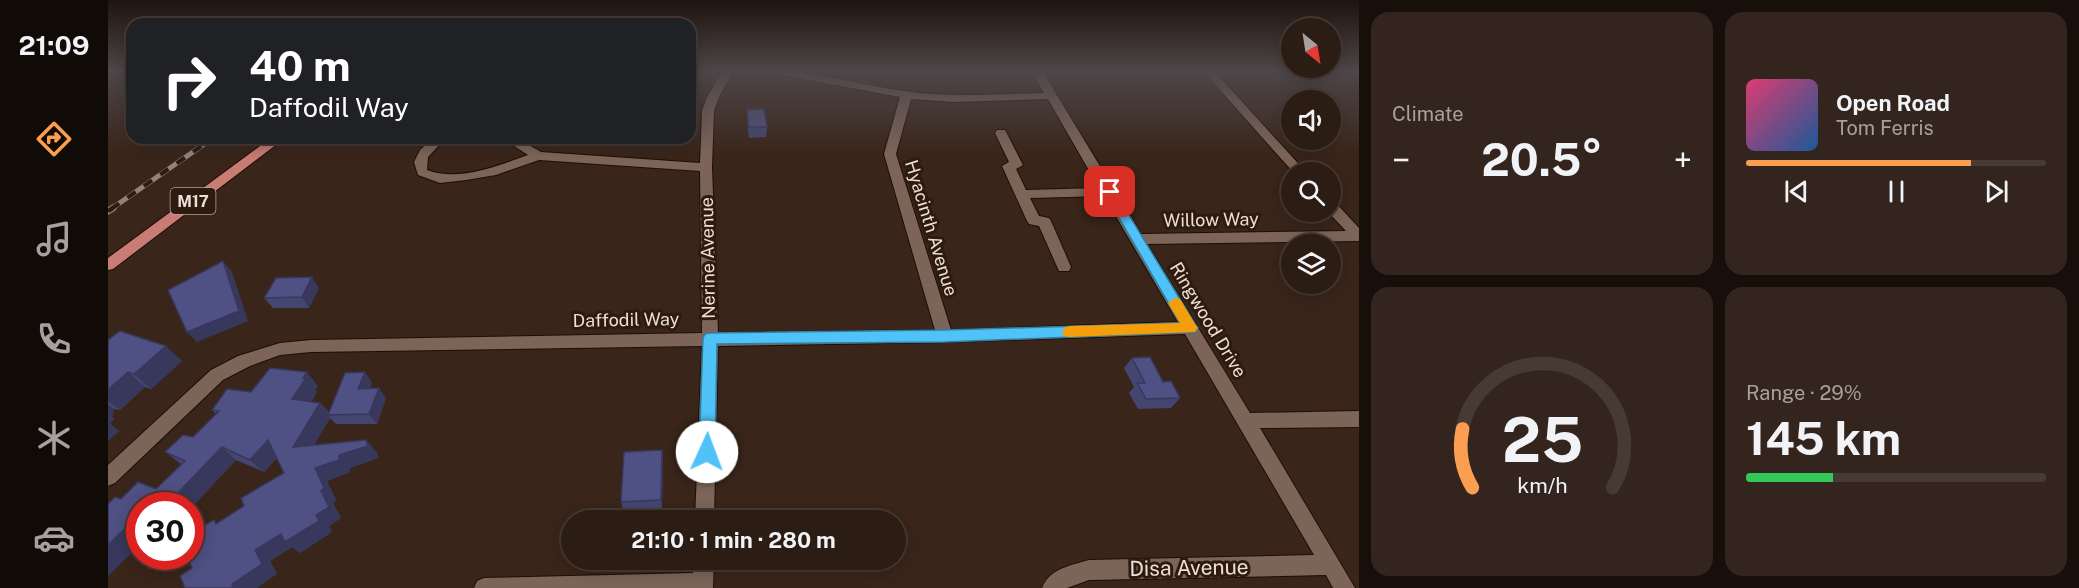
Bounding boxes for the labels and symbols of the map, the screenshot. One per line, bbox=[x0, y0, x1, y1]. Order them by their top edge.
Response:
north arrow bbox=[1281, 18, 1341, 78]
street label: Hyacinth Avenue bbox=[901, 157, 962, 298]
pin bbox=[1084, 166, 1135, 217]
road number: M17 bbox=[170, 188, 215, 214]
street label: Nerine Avenue bbox=[696, 197, 719, 319]
street label: Willow Way bbox=[1163, 208, 1259, 231]
street label: Ringwood Drive bbox=[1166, 258, 1251, 381]
street label: Daffodil Way bbox=[573, 308, 680, 331]
position arrow bbox=[675, 420, 739, 484]
speed limit sign: 30 bbox=[126, 492, 204, 570]
street label: Disa Avenue bbox=[1129, 554, 1249, 581]

